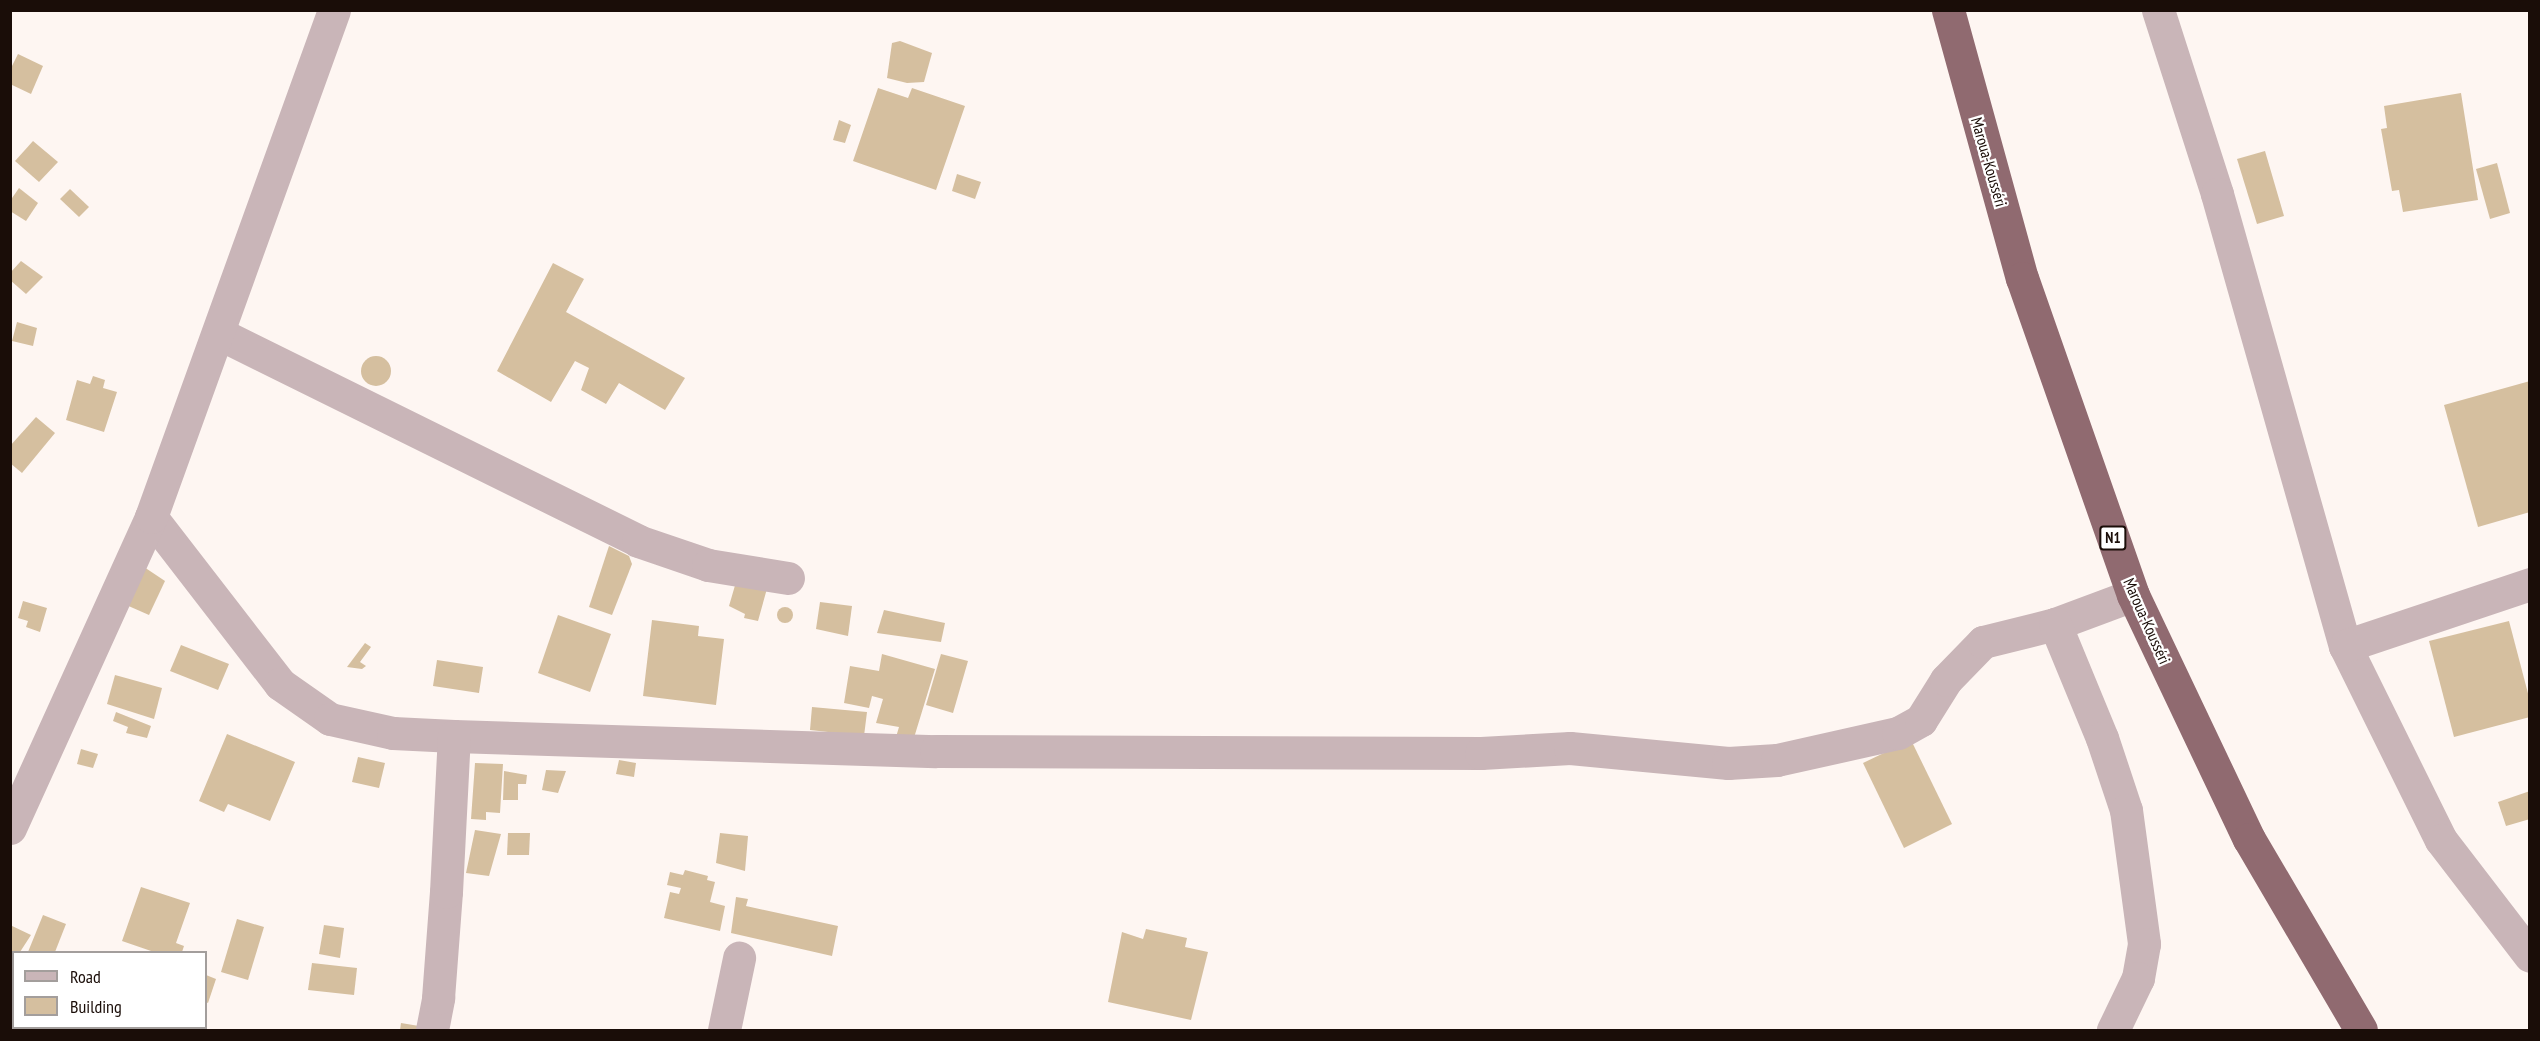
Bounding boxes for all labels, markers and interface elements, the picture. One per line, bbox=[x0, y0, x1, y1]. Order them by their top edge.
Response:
street label: Maroua-Kousséri bbox=[1967, 115, 2011, 209]
road number: N1 bbox=[2098, 526, 2128, 550]
street label: Maroua-Kousséri bbox=[2119, 575, 2175, 667]
legend bbox=[12, 951, 207, 1029]
text: Road bbox=[70, 965, 101, 988]
text: Building bbox=[70, 995, 122, 1018]

